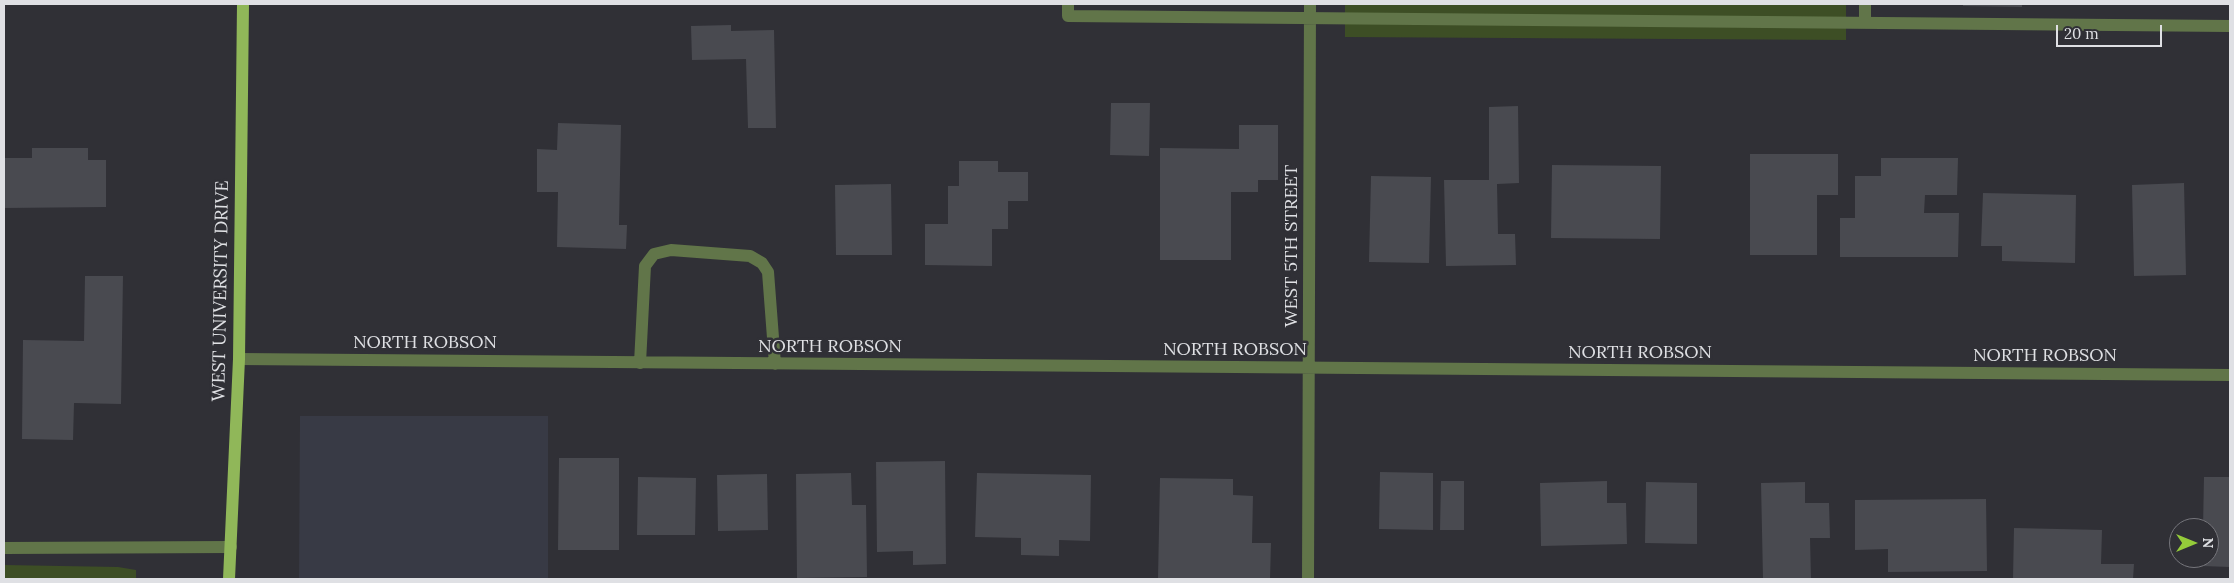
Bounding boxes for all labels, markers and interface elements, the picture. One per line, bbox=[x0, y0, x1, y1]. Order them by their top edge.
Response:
scale bar bbox=[2059, 15, 2165, 47]
text: 20 m bbox=[2064, 24, 2099, 43]
street label: WEST 5TH STREET bbox=[1281, 165, 1303, 327]
street label: WEST UNIVERSITY DRIVE bbox=[208, 180, 234, 402]
street label: NORTH ROBSON bbox=[353, 332, 497, 354]
street label: NORTH ROBSON bbox=[758, 336, 902, 358]
street label: NORTH ROBSON bbox=[1163, 339, 1307, 361]
street label: NORTH ROBSON bbox=[1568, 342, 1712, 364]
street label: NORTH ROBSON bbox=[1973, 345, 2117, 367]
north arrow bbox=[2169, 518, 2219, 568]
text: N bbox=[2199, 538, 2217, 548]

